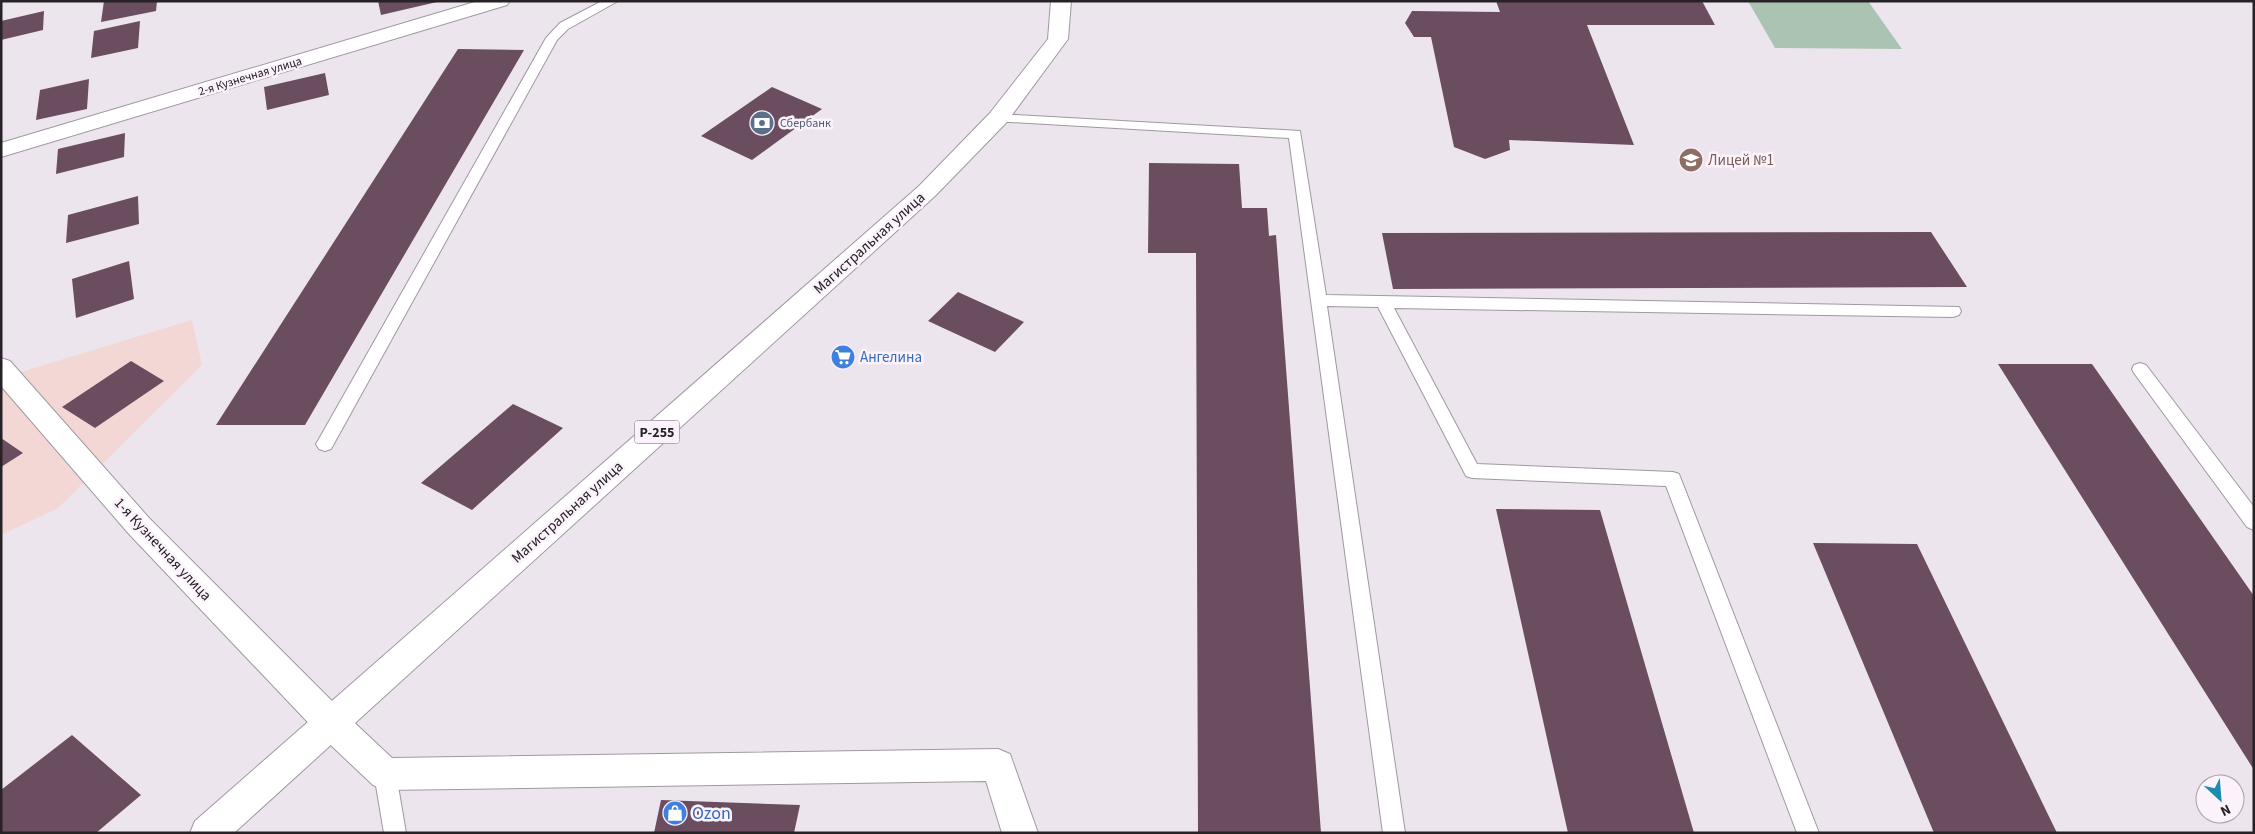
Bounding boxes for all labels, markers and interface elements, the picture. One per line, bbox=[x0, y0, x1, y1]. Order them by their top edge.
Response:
street label: 2-я Кузнечная улица bbox=[196, 53, 304, 100]
bank icon: Сбербанк bbox=[749, 110, 775, 136]
place label: Сбербанк bbox=[780, 115, 831, 132]
school or university icon: Лицей №1 bbox=[1678, 147, 1704, 173]
place label: Лицей №1 bbox=[1708, 150, 1774, 171]
street label: Магистральная улица bbox=[809, 187, 930, 299]
supermarket icon: Ангелина bbox=[830, 344, 856, 370]
place label: Ангелина bbox=[860, 347, 922, 368]
road number: Р-255 bbox=[634, 421, 680, 444]
street label: Магистральная улица bbox=[507, 456, 628, 568]
street label: 1-я Кузнечная улица bbox=[109, 493, 216, 606]
north arrow bbox=[2195, 774, 2245, 824]
text: N bbox=[2217, 799, 2234, 821]
shop icon: Ozon bbox=[662, 800, 688, 826]
place label: Ozon bbox=[692, 801, 731, 826]

